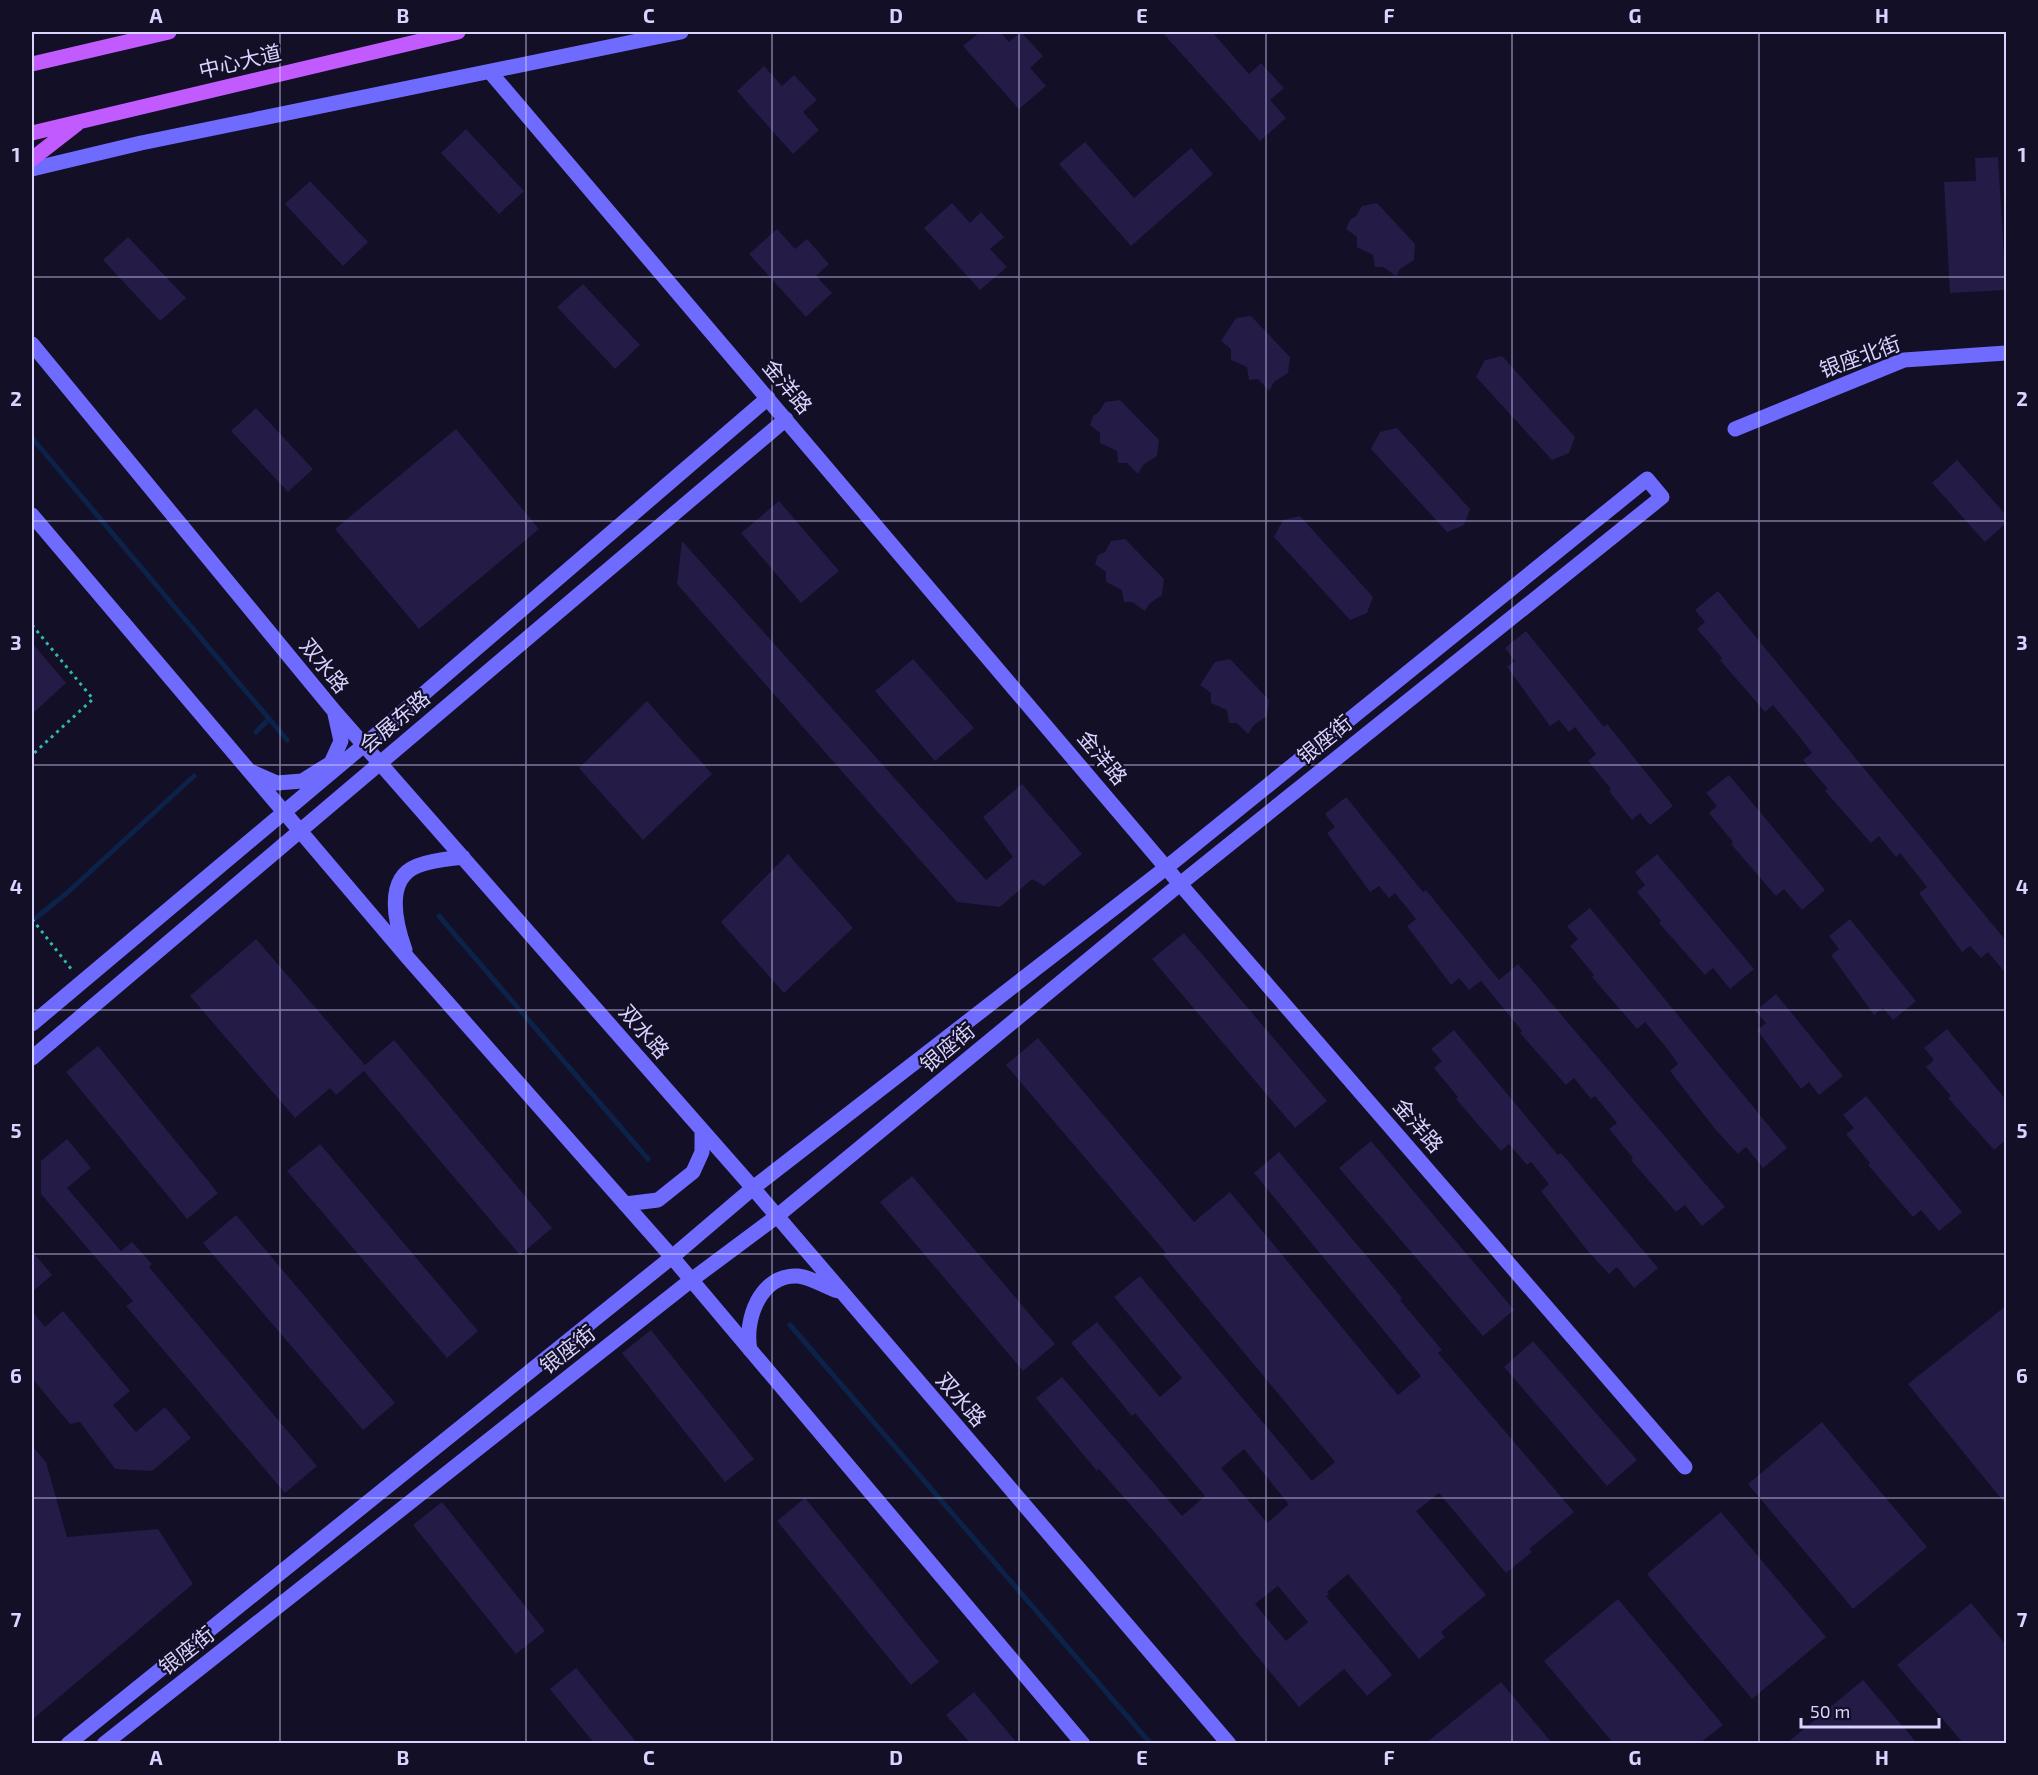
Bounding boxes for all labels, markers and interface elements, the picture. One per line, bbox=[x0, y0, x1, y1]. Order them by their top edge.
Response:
text: A bbox=[149, 3, 163, 27]
text: B bbox=[397, 3, 409, 27]
text: C bbox=[643, 3, 655, 27]
text: D bbox=[889, 3, 903, 27]
text: E bbox=[1136, 3, 1148, 27]
text: F bbox=[1383, 3, 1395, 27]
text: G bbox=[1629, 3, 1641, 27]
text: H bbox=[1875, 3, 1889, 27]
street label: 中心大道 bbox=[196, 39, 283, 82]
text: 1 bbox=[12, 142, 20, 166]
text: 1 bbox=[2018, 142, 2026, 166]
street label: 银座北街 bbox=[1816, 329, 1903, 382]
street label: 金洋路 bbox=[758, 354, 818, 418]
text: 2 bbox=[10, 386, 22, 410]
text: 2 bbox=[2016, 386, 2028, 410]
text: 3 bbox=[10, 630, 22, 654]
text: 3 bbox=[2016, 630, 2028, 654]
street label: 双水路 bbox=[296, 633, 355, 697]
street label: 会展东路 bbox=[354, 684, 434, 757]
street label: 银座街 bbox=[1292, 709, 1356, 768]
street label: 金洋路 bbox=[1073, 725, 1133, 789]
text: 4 bbox=[10, 874, 23, 898]
text: 4 bbox=[2016, 874, 2029, 898]
street label: 双水路 bbox=[615, 999, 675, 1063]
street label: 银座街 bbox=[915, 1017, 979, 1077]
street label: 金洋路 bbox=[1389, 1093, 1449, 1157]
text: 5 bbox=[10, 1118, 22, 1142]
text: 5 bbox=[2016, 1118, 2028, 1142]
street label: 银座街 bbox=[535, 1320, 600, 1378]
text: 6 bbox=[10, 1363, 22, 1387]
text: 6 bbox=[2016, 1363, 2028, 1387]
street label: 双水路 bbox=[932, 1367, 992, 1431]
text: 7 bbox=[11, 1607, 22, 1631]
text: 7 bbox=[2017, 1607, 2028, 1631]
street label: 银座街 bbox=[154, 1621, 219, 1679]
scale bar bbox=[1801, 1691, 1939, 1729]
text: 50 m bbox=[1810, 1700, 1850, 1722]
text: A bbox=[149, 1745, 163, 1769]
text: B bbox=[397, 1745, 409, 1769]
text: C bbox=[643, 1745, 655, 1769]
text: D bbox=[889, 1745, 903, 1769]
text: E bbox=[1136, 1745, 1148, 1769]
text: F bbox=[1383, 1745, 1395, 1769]
text: G bbox=[1629, 1745, 1641, 1769]
text: H bbox=[1875, 1745, 1889, 1769]

